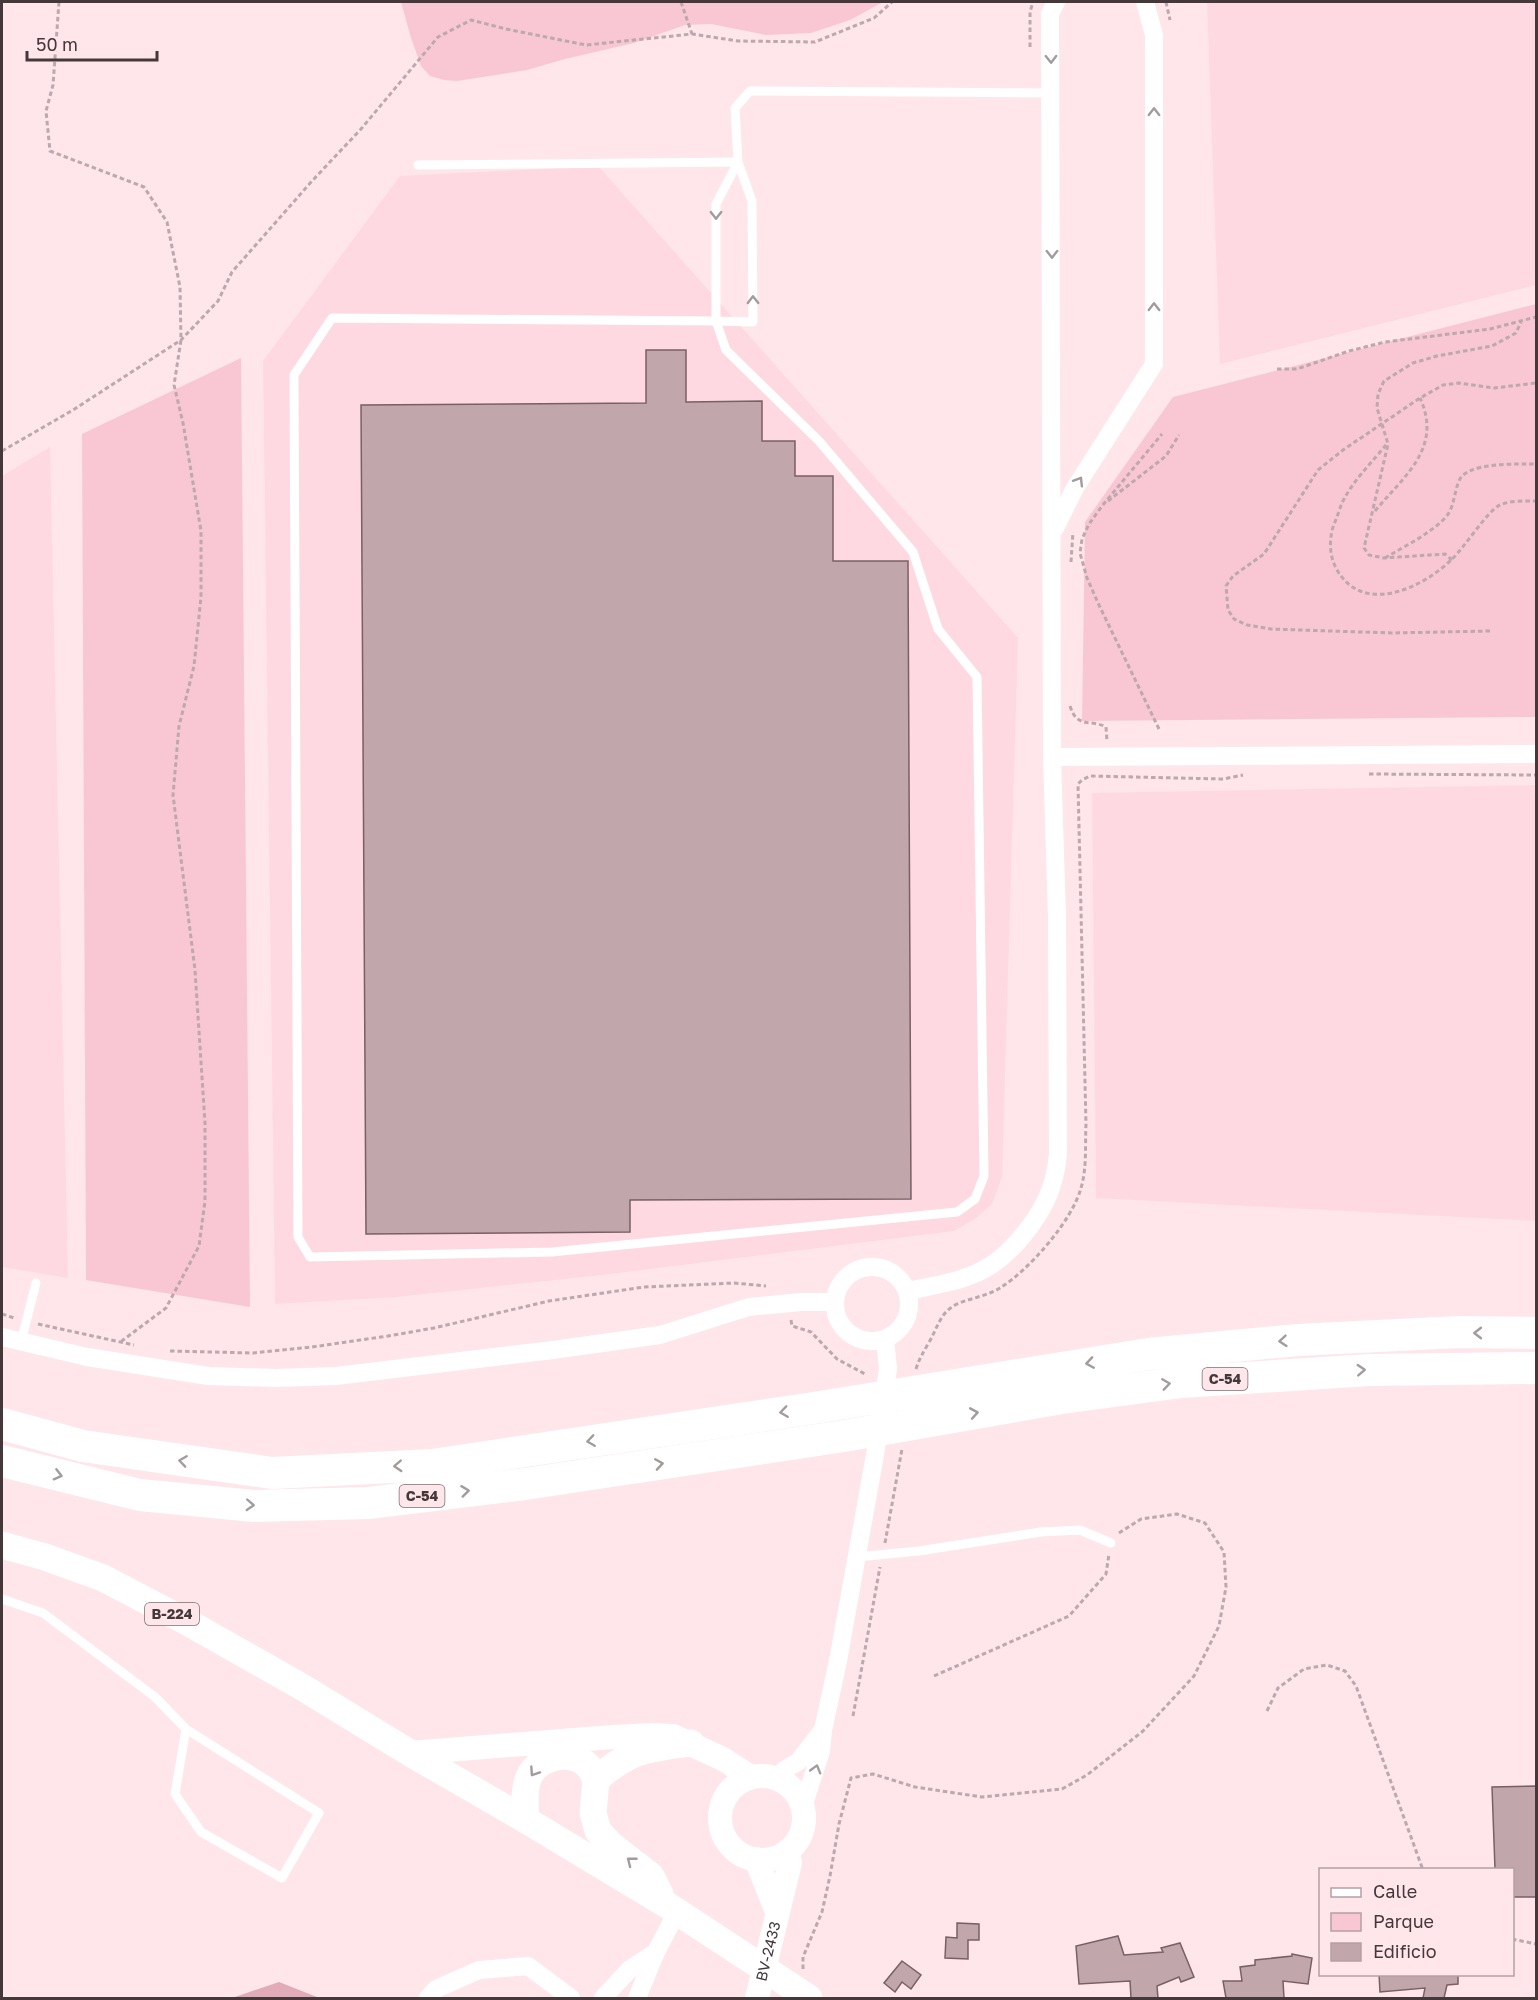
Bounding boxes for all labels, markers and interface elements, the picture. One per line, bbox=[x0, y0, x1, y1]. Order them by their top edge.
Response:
scale bar bbox=[27, 24, 158, 62]
text: 50 m bbox=[36, 33, 78, 55]
one-way arrow bbox=[1045, 54, 1057, 63]
one-way arrow bbox=[1148, 108, 1160, 117]
one-way arrow bbox=[710, 211, 722, 220]
one-way arrow bbox=[1046, 249, 1058, 258]
one-way arrow bbox=[747, 296, 759, 305]
one-way arrow bbox=[1148, 303, 1160, 312]
one-way arrow bbox=[1072, 477, 1084, 487]
one-way arrow bbox=[1474, 1326, 1483, 1339]
one-way arrow bbox=[1279, 1334, 1288, 1347]
one-way arrow bbox=[1085, 1357, 1094, 1369]
one-way arrow bbox=[1356, 1364, 1365, 1377]
road number: C-54 bbox=[1202, 1368, 1248, 1390]
one-way arrow bbox=[1162, 1378, 1171, 1391]
one-way arrow bbox=[780, 1406, 789, 1418]
one-way arrow bbox=[969, 1408, 978, 1420]
one-way arrow bbox=[587, 1434, 596, 1446]
one-way arrow bbox=[179, 1455, 188, 1467]
one-way arrow bbox=[654, 1458, 663, 1470]
one-way arrow bbox=[394, 1460, 403, 1473]
one-way arrow bbox=[53, 1468, 63, 1481]
road number: C-54 bbox=[400, 1485, 444, 1507]
one-way arrow bbox=[461, 1485, 470, 1498]
one-way arrow bbox=[246, 1499, 255, 1512]
road number: B-224 bbox=[145, 1603, 199, 1625]
one-way arrow bbox=[809, 1764, 821, 1775]
one-way arrow bbox=[530, 1765, 541, 1776]
one-way arrow bbox=[626, 1857, 637, 1868]
legend bbox=[1319, 1868, 1514, 1976]
text: Calle bbox=[1373, 1880, 1417, 1902]
text: Parque bbox=[1373, 1910, 1434, 1932]
street label: BV-2433 bbox=[751, 1919, 783, 1983]
text: Edificio bbox=[1373, 1940, 1437, 1962]

